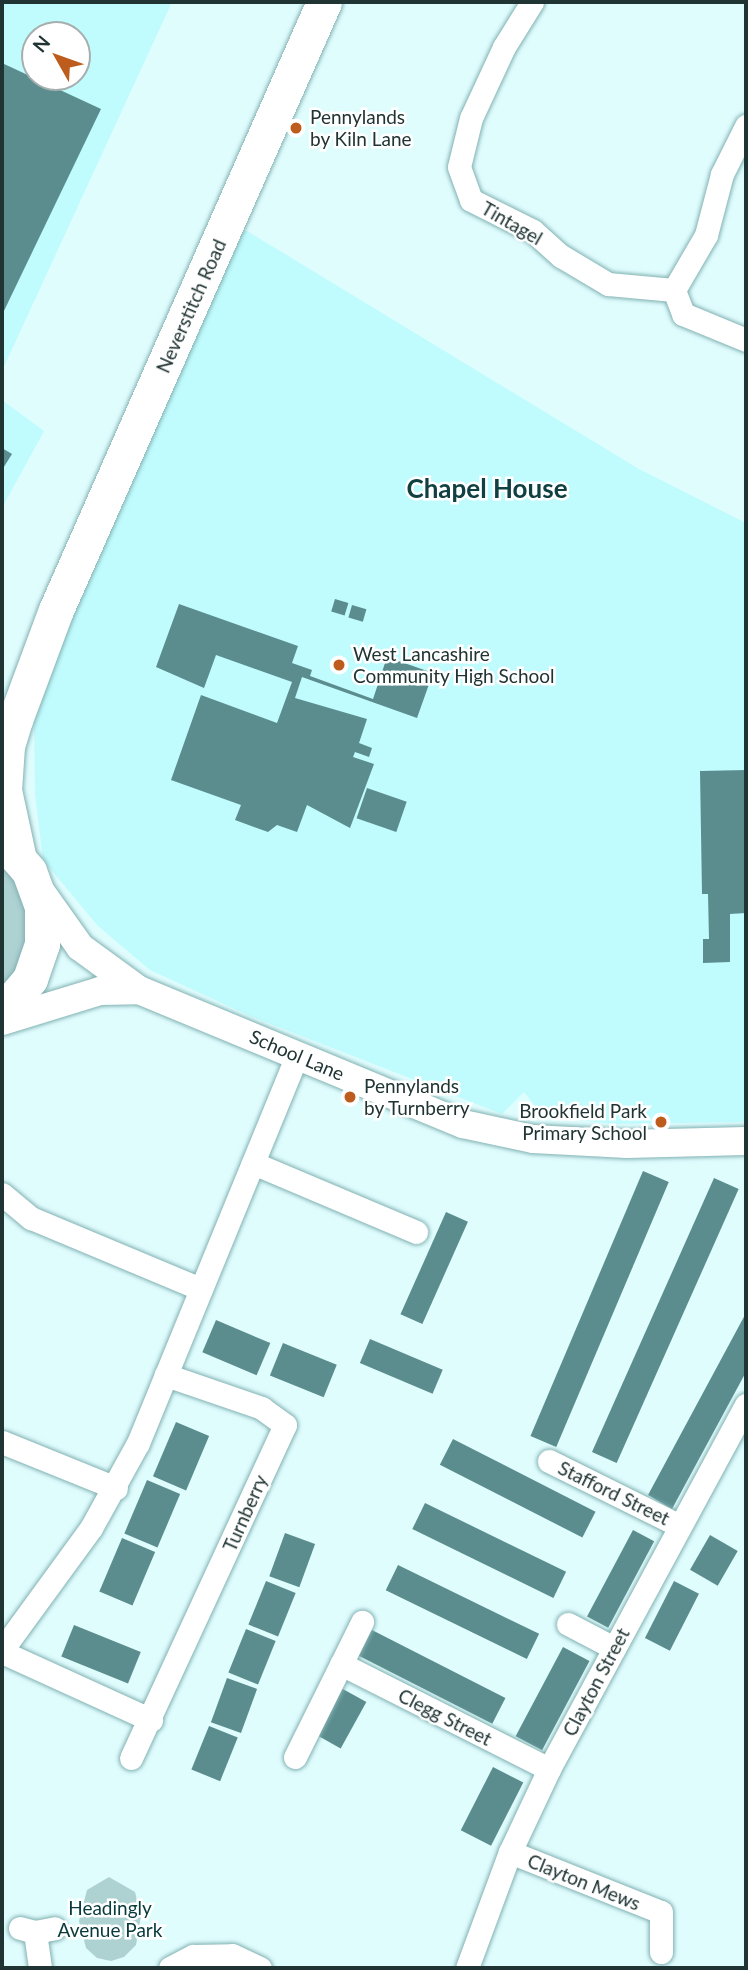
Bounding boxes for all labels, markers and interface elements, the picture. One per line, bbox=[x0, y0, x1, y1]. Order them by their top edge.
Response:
north arrow bbox=[21, 21, 91, 91]
text: N bbox=[28, 30, 55, 56]
place label: Pennylands by Kiln Lane bbox=[310, 106, 412, 150]
marker: Pennylands by Kiln Lane bbox=[288, 120, 304, 136]
street label: Tintagel bbox=[477, 196, 547, 250]
street label: Neverstitch Road bbox=[151, 236, 231, 376]
district label: Chapel House bbox=[406, 473, 568, 505]
place label: West Lancashire Community High School bbox=[353, 643, 555, 687]
marker: West Lancashire Community High School bbox=[331, 657, 347, 673]
street label: School Lane bbox=[246, 1025, 348, 1085]
place label: Pennylands by Turnberry bbox=[364, 1075, 471, 1119]
marker: Pennylands by Turnberry bbox=[342, 1089, 358, 1105]
place label: Brookfield Park Primary School bbox=[519, 1100, 647, 1144]
marker: Brookfield Park Primary School bbox=[653, 1114, 669, 1130]
street label: Stafford Street bbox=[555, 1456, 673, 1530]
street label: Turnberry bbox=[218, 1471, 272, 1555]
street label: Clayton Street bbox=[558, 1624, 634, 1740]
street label: Clegg Street bbox=[394, 1684, 496, 1750]
street label: Clayton Mews bbox=[524, 1849, 644, 1915]
park label: Headingly Avenue Park bbox=[58, 1897, 162, 1941]

